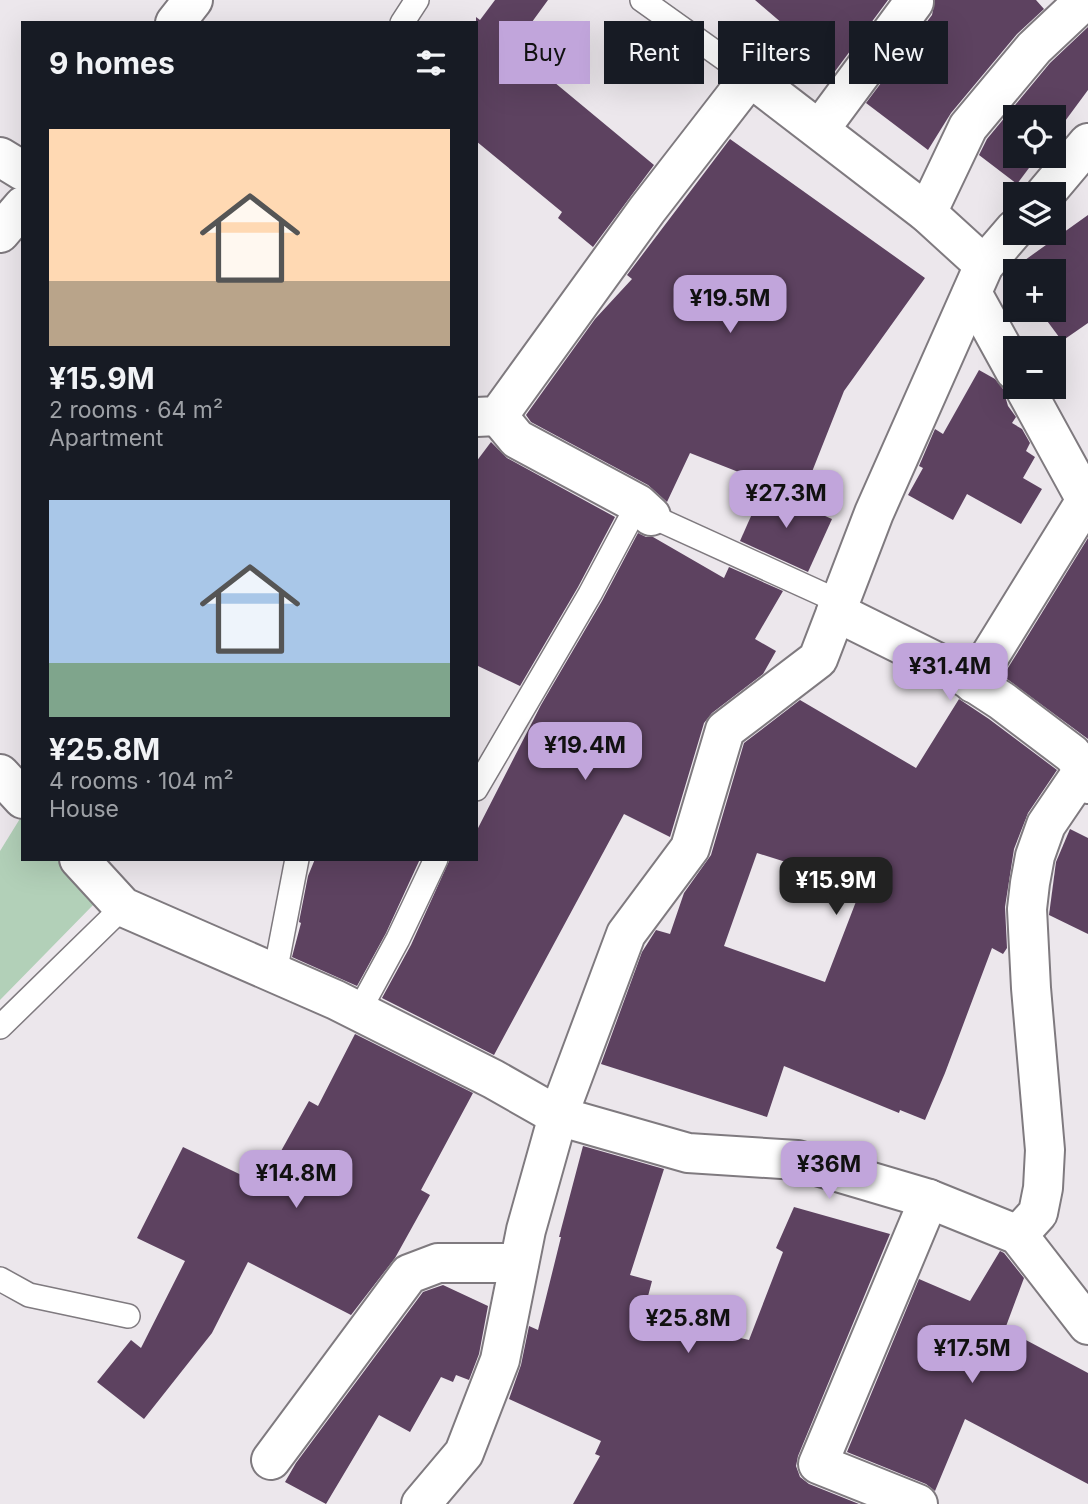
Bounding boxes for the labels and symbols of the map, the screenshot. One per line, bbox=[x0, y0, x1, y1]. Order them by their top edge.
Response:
pin: ¥19.5M bbox=[673, 276, 787, 335]
pin: ¥27.3M bbox=[729, 470, 843, 530]
pin: ¥31.4M bbox=[893, 644, 1007, 703]
pin: ¥19.4M bbox=[528, 722, 642, 782]
pin: ¥15.9M bbox=[779, 858, 893, 917]
pin: ¥36M bbox=[788, 1142, 870, 1201]
pin: ¥14.8M bbox=[239, 1150, 353, 1210]
pin: ¥25.8M bbox=[631, 1296, 745, 1355]
pin: ¥17.5M bbox=[915, 1326, 1029, 1385]

